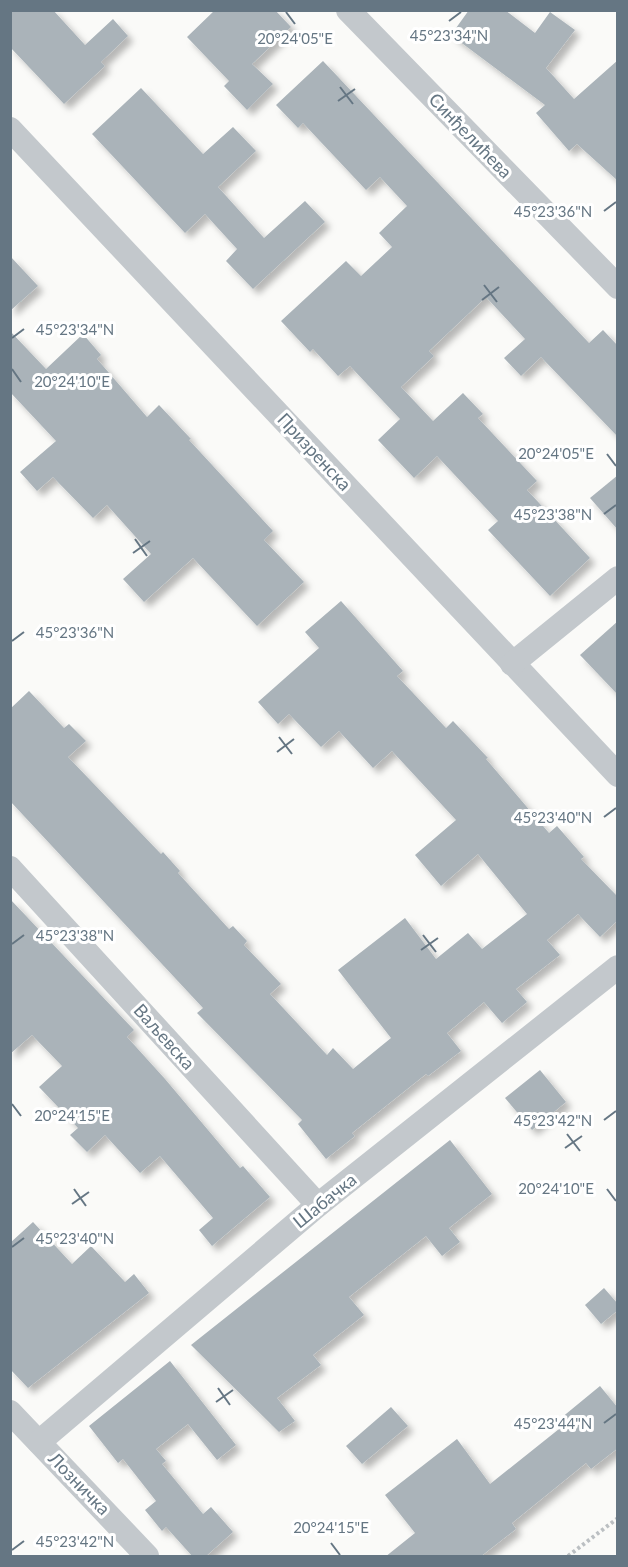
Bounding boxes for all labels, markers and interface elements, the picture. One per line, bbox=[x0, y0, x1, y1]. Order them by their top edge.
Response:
text: 45°23'34"N bbox=[410, 26, 488, 44]
text: 20°24'05"E bbox=[257, 29, 333, 47]
street label: Синђелићева bbox=[425, 88, 517, 183]
text: 45°23'36"N bbox=[514, 202, 592, 220]
text: 45°23'34"N bbox=[36, 320, 114, 338]
text: 20°24'10"E bbox=[34, 372, 110, 390]
street label: Призренска bbox=[273, 408, 356, 495]
text: 20°24'05"E bbox=[518, 444, 594, 462]
text: 45°23'38"N bbox=[514, 505, 592, 523]
text: 45°23'36"N bbox=[36, 623, 114, 641]
text: 45°23'40"N bbox=[514, 808, 592, 826]
text: 45°23'38"N bbox=[36, 926, 114, 944]
street label: Ваљевска bbox=[130, 999, 200, 1074]
text: 20°24'15"E bbox=[34, 1106, 110, 1124]
text: 45°23'42"N bbox=[514, 1111, 592, 1129]
street label: Шабачка bbox=[288, 1168, 360, 1232]
text: 20°24'10"E bbox=[518, 1179, 594, 1197]
text: 45°23'40"N bbox=[36, 1229, 114, 1247]
text: 45°23'44"N bbox=[514, 1414, 592, 1432]
street label: Лозничка bbox=[44, 1447, 115, 1519]
text: 20°24'15"E bbox=[293, 1518, 369, 1536]
text: 45°23'42"N bbox=[36, 1532, 114, 1550]

